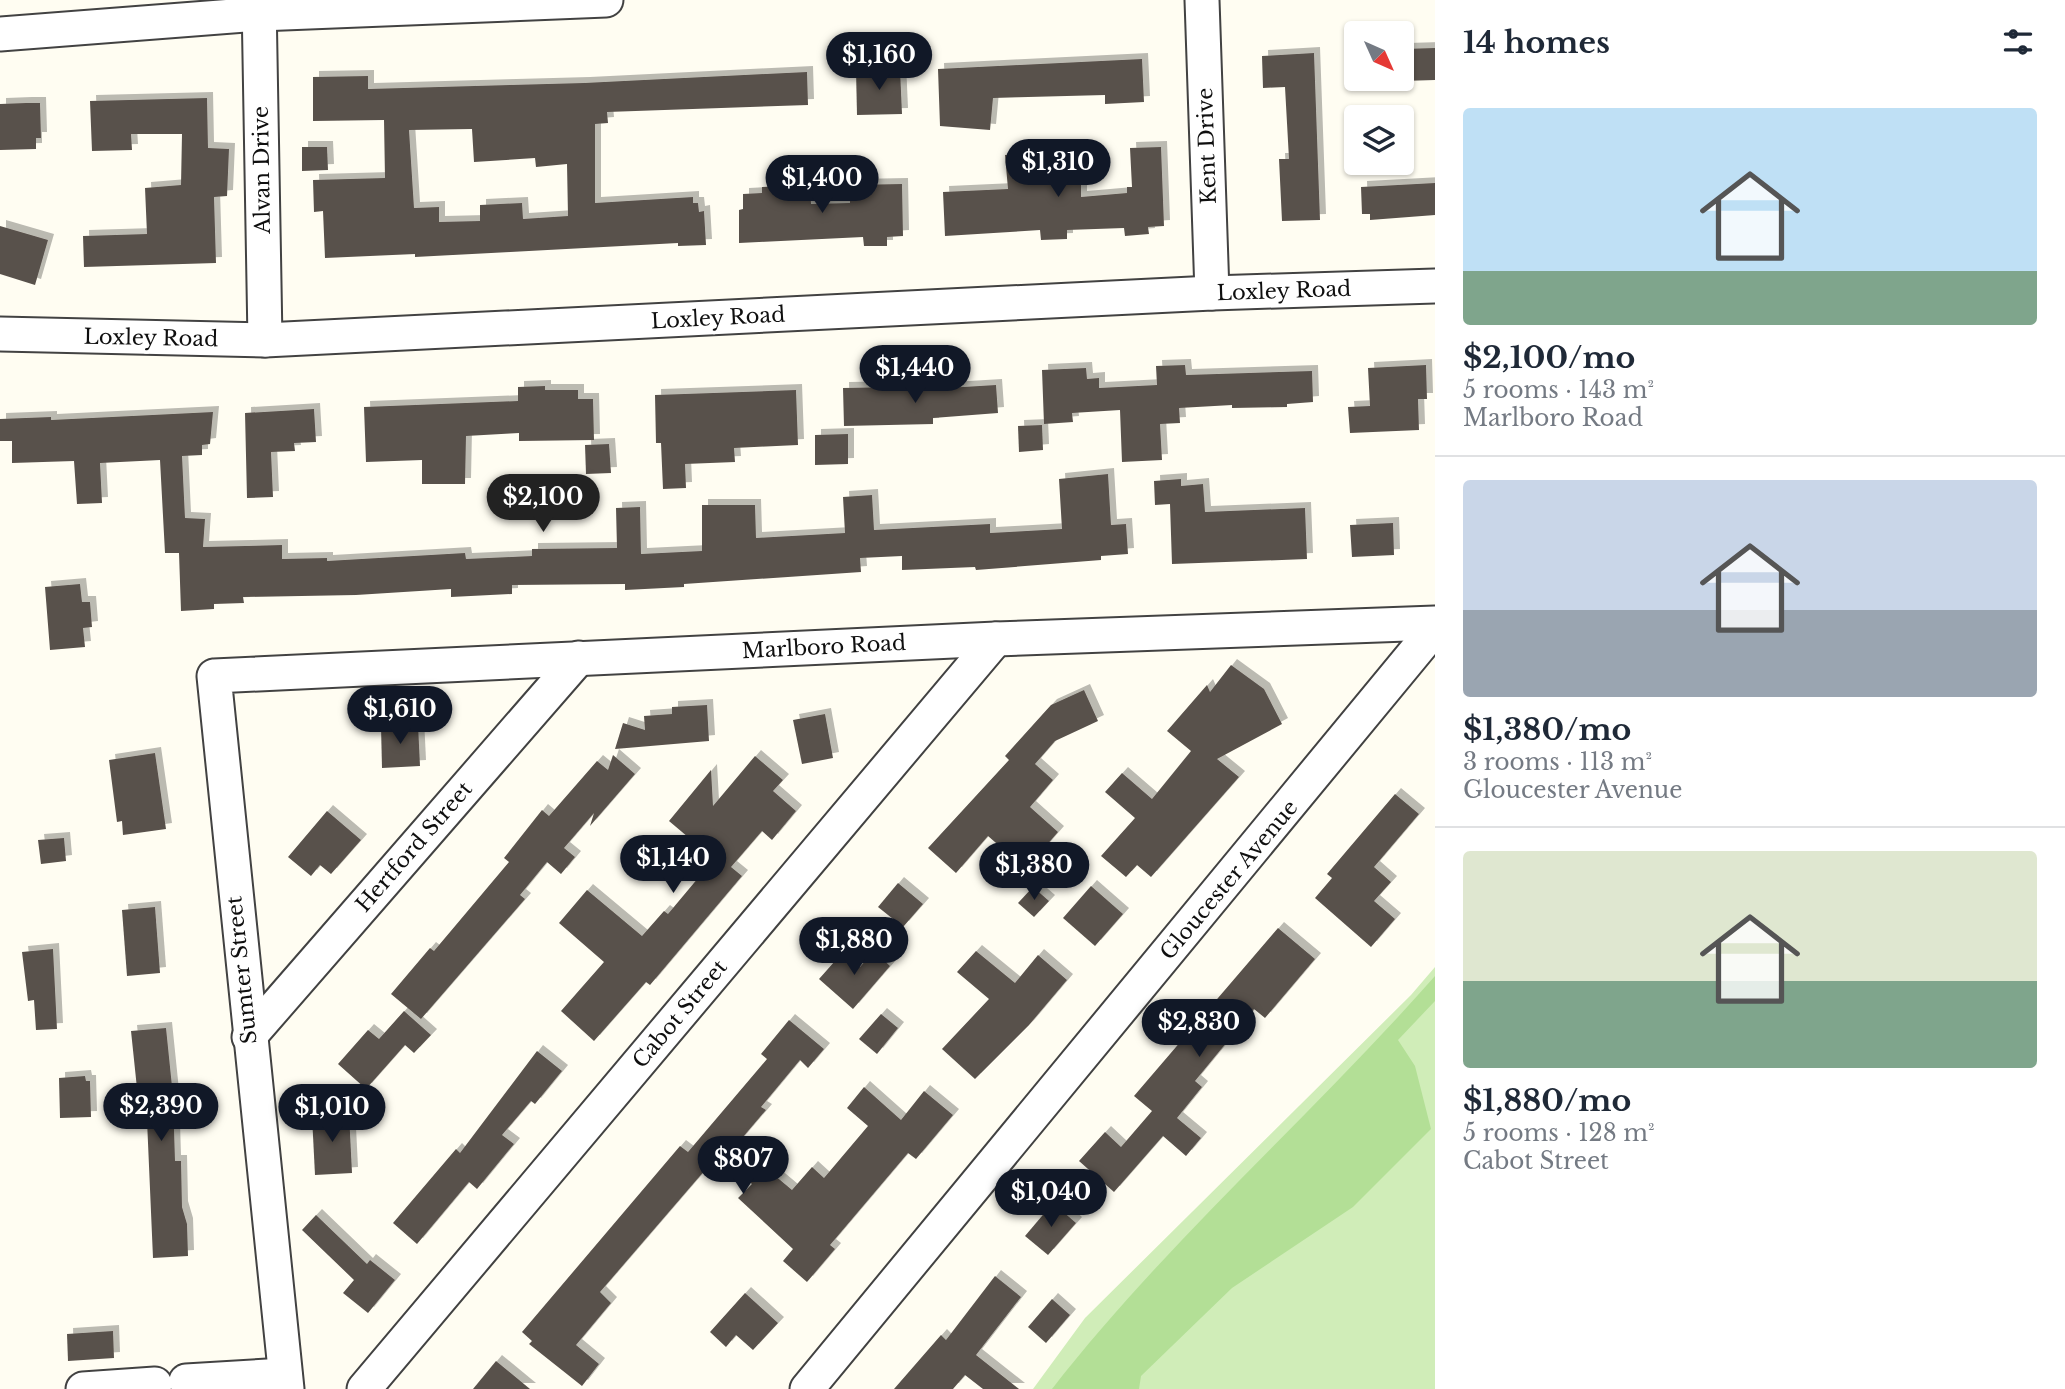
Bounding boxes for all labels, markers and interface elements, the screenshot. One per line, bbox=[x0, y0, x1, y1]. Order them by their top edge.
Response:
north arrow bbox=[1344, 21, 1414, 91]
map controls bbox=[1344, 21, 1414, 175]
icon: filters bbox=[1999, 23, 2037, 61]
text: 14 homes bbox=[1463, 24, 1610, 61]
pin: $1,160 bbox=[822, 32, 936, 92]
text: $1,160 bbox=[842, 41, 916, 69]
street label: Kent Drive bbox=[1192, 87, 1222, 205]
button: layers bbox=[1344, 105, 1414, 175]
street label: Alvan Drive bbox=[248, 106, 276, 235]
pin: $1,310 bbox=[1001, 140, 1115, 199]
text: $1,310 bbox=[1022, 148, 1094, 176]
icon: home bbox=[1687, 153, 1813, 279]
pin: $1,400 bbox=[765, 156, 879, 215]
text: $1,400 bbox=[782, 164, 862, 192]
street label: Loxley Road bbox=[1216, 276, 1352, 306]
street label: Loxley Road bbox=[650, 301, 786, 335]
street label: Loxley Road bbox=[83, 324, 219, 352]
text: $2,100/mo bbox=[1463, 339, 1635, 376]
pin: $1,440 bbox=[858, 346, 972, 405]
text: $1,440 bbox=[876, 354, 954, 382]
text: 5 rooms · 143 m² bbox=[1463, 376, 1654, 404]
text: Marlboro Road bbox=[1463, 404, 1643, 432]
pin: $2,100 bbox=[486, 475, 600, 534]
text: $2,100 bbox=[503, 483, 583, 511]
icon: home bbox=[1687, 525, 1813, 651]
street label: Marlboro Road bbox=[741, 630, 907, 664]
pin: $1,610 bbox=[343, 686, 457, 746]
text: $1,610 bbox=[363, 695, 437, 723]
text: $1,380/mo bbox=[1463, 711, 1631, 748]
text: 3 rooms · 113 m² bbox=[1463, 748, 1652, 776]
street label: Hertford Street bbox=[350, 776, 478, 917]
text: Gloucester Avenue bbox=[1463, 776, 1682, 804]
street label: Gloucester Avenue bbox=[1155, 795, 1303, 965]
pin: $1,140 bbox=[616, 836, 730, 895]
pin: $1,380 bbox=[977, 842, 1091, 902]
text: $1,140 bbox=[636, 844, 710, 872]
text: $1,380 bbox=[995, 851, 1073, 879]
street label: Sumter Street bbox=[221, 895, 263, 1045]
icon: home bbox=[1687, 896, 1813, 1022]
pin: $1,880 bbox=[797, 918, 911, 977]
text: $1,880 bbox=[815, 926, 893, 954]
street label: Cabot Street bbox=[627, 955, 733, 1073]
pin: $2,830 bbox=[1142, 1000, 1256, 1059]
text: $2,830 bbox=[1158, 1008, 1240, 1036]
text: $1,880/mo bbox=[1463, 1082, 1631, 1119]
pin: $2,390 bbox=[104, 1084, 218, 1143]
pin: $1,010 bbox=[275, 1084, 389, 1144]
text: $2,390 bbox=[119, 1092, 203, 1120]
text: $1,010 bbox=[294, 1093, 370, 1121]
text: 5 rooms · 128 m² bbox=[1463, 1119, 1655, 1147]
pin: $807 bbox=[702, 1136, 784, 1196]
text: $807 bbox=[714, 1145, 772, 1173]
text: Cabot Street bbox=[1463, 1147, 1609, 1175]
pin: $1,040 bbox=[994, 1170, 1108, 1229]
text: $1,040 bbox=[1011, 1178, 1091, 1206]

